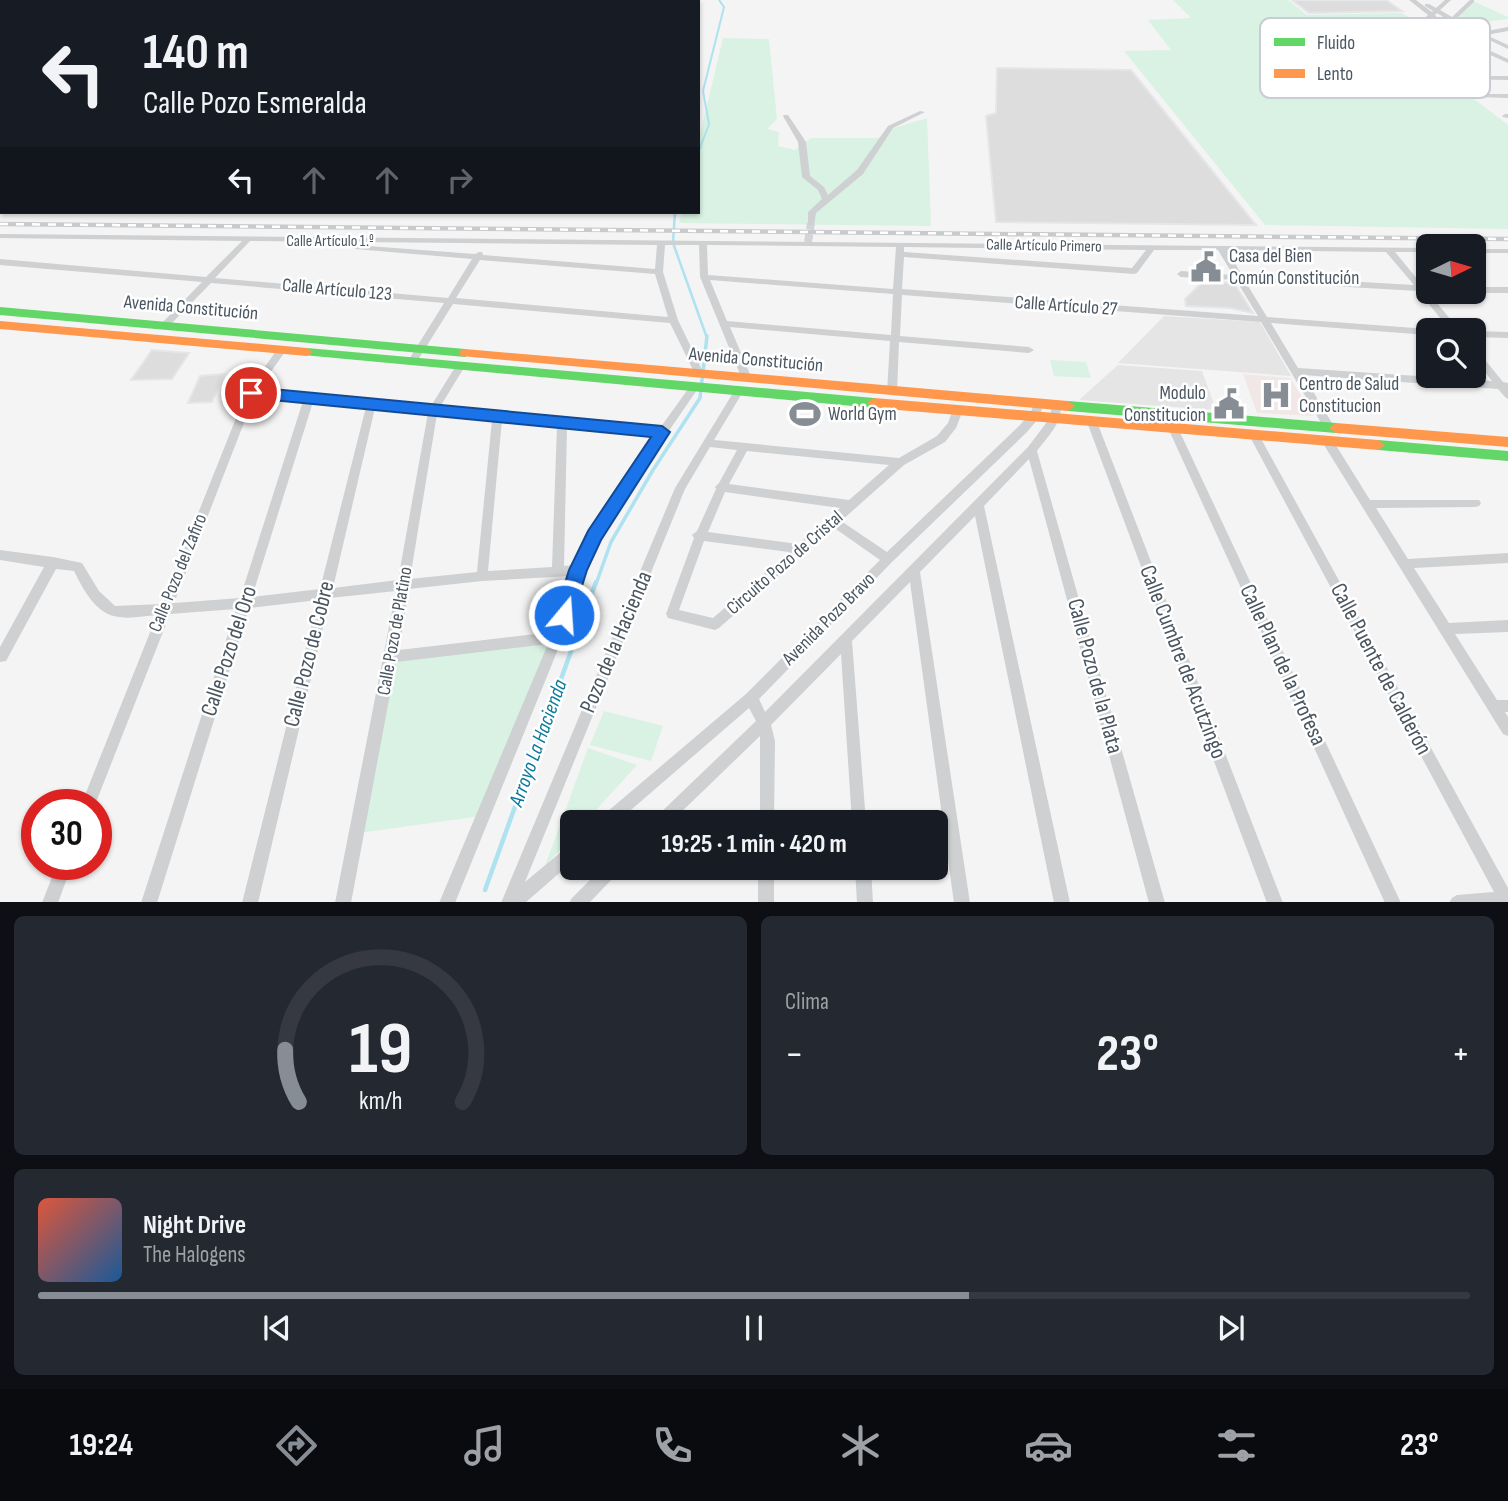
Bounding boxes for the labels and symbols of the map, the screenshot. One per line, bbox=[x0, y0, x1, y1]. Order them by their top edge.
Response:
legend bbox=[1260, 18, 1490, 98]
text: Fluido bbox=[1317, 32, 1355, 55]
text: Lento bbox=[1317, 63, 1353, 86]
street label: Calle Artículo 1.º bbox=[286, 232, 374, 251]
north arrow bbox=[1416, 234, 1486, 304]
street label: Calle Artículo Primero bbox=[986, 235, 1102, 257]
place label: Casa del Bien Común Constitución bbox=[1229, 245, 1359, 290]
public building icon: Casa del Bien Común Constitución bbox=[1189, 250, 1223, 284]
street label: Calle Artículo 123 bbox=[281, 274, 393, 306]
street label: Avenida Constitución bbox=[122, 291, 259, 325]
street label: Calle Artículo 27 bbox=[1014, 291, 1119, 321]
street label: Avenida Constitución bbox=[687, 343, 824, 377]
pin bbox=[221, 363, 281, 423]
place label: Centro de Salud Constitucion bbox=[1299, 373, 1399, 418]
hospital icon: Centro de Salud Constitucion bbox=[1259, 378, 1293, 412]
place label: Modulo Constitucion bbox=[1124, 382, 1206, 427]
public building icon: Modulo Constitucion bbox=[1212, 387, 1246, 421]
sports icon: World Gym bbox=[788, 397, 822, 431]
place label: World Gym bbox=[828, 403, 897, 426]
street label: Circuito Pozo de Cristal bbox=[722, 506, 848, 620]
street label: Calle Pozo del Zafiro bbox=[144, 510, 212, 636]
street label: Calle Cumbre de Acutzingo bbox=[1133, 561, 1233, 763]
street label: Calle Pozo de Platino bbox=[372, 565, 418, 697]
street label: Pozo de la Hacienda bbox=[574, 567, 658, 717]
street label: Avenida Pozo Bravo bbox=[777, 568, 880, 671]
street label: Calle Pozo de Cobre bbox=[277, 578, 341, 730]
position arrow bbox=[527, 578, 601, 652]
street label: Calle Puente de Calderón bbox=[1324, 578, 1438, 760]
street label: Calle Plan de la Profesa bbox=[1233, 580, 1333, 750]
street label: Calle Pozo del Oro bbox=[195, 582, 263, 720]
street label: Calle Pozo de la Plata bbox=[1061, 596, 1129, 756]
water label: Arroyo La Hacienda bbox=[503, 676, 573, 811]
speed limit sign: 30 bbox=[21, 789, 112, 880]

